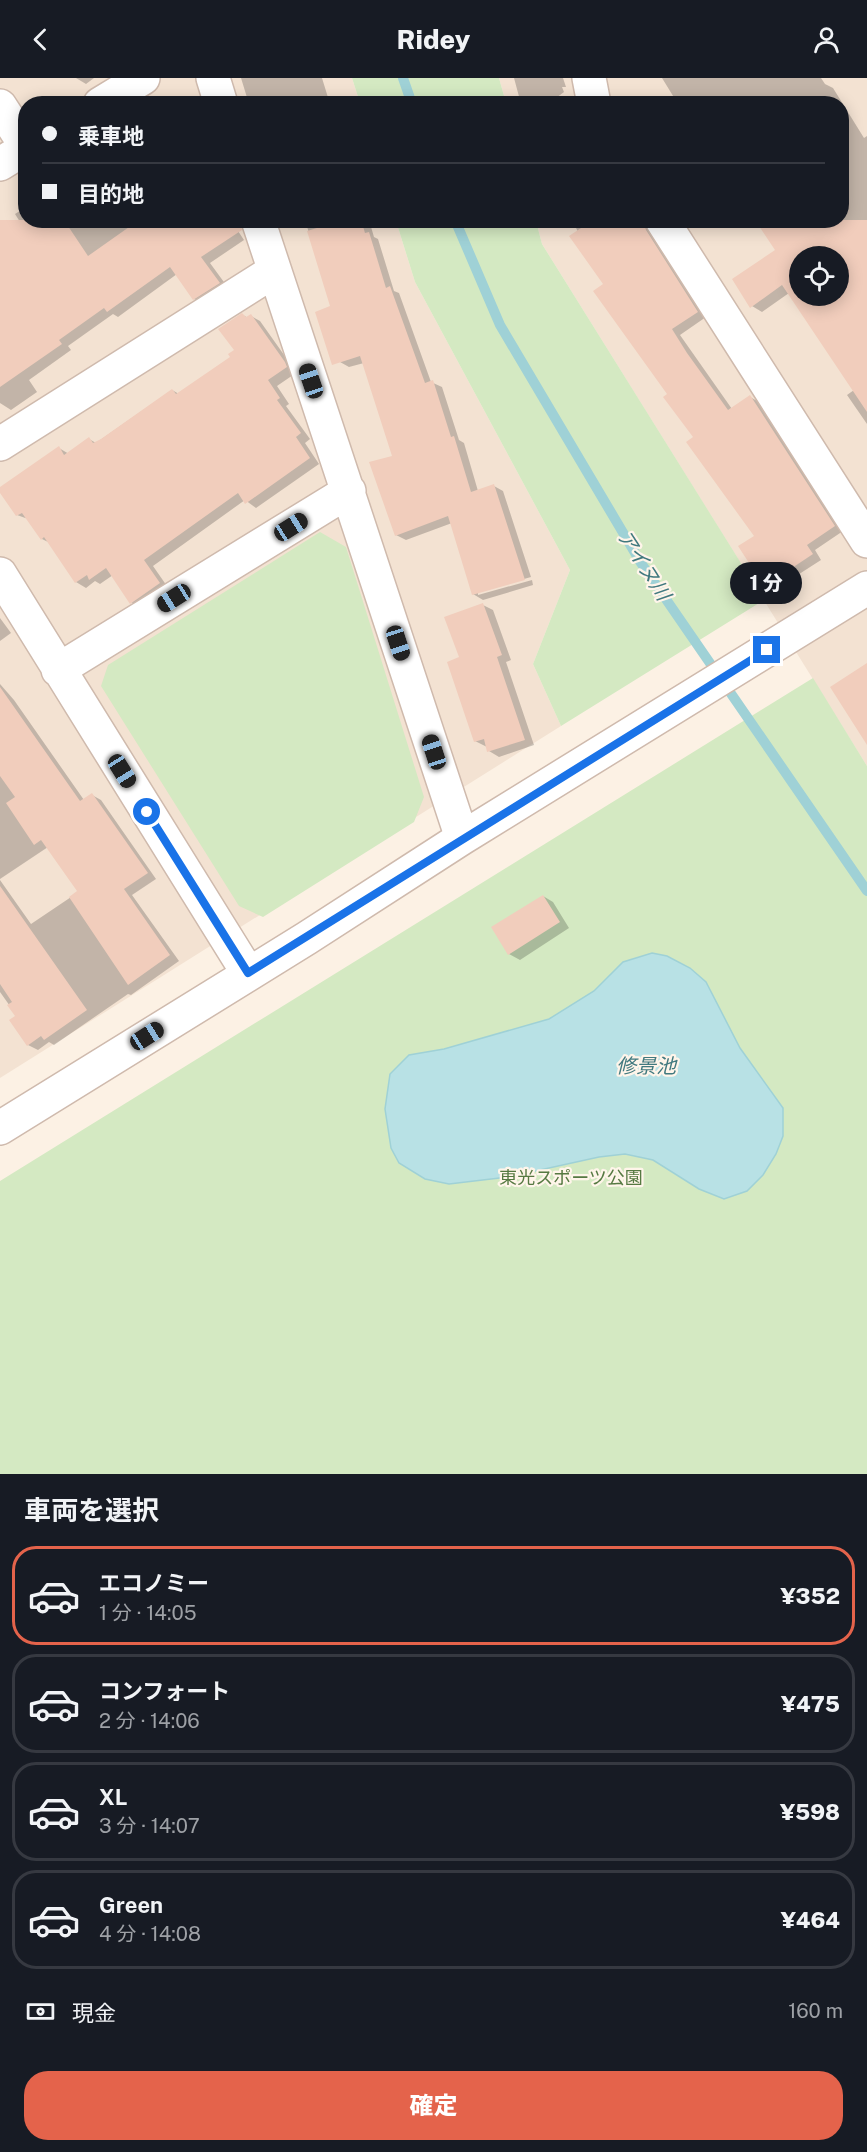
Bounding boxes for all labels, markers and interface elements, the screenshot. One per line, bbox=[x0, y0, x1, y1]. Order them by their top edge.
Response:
icon: back bbox=[24, 23, 57, 56]
text: Ridey bbox=[397, 23, 470, 55]
icon: person bbox=[810, 23, 843, 56]
text: 乗車地 bbox=[78, 123, 144, 149]
text: 目的地 bbox=[78, 181, 144, 207]
map controls bbox=[789, 246, 849, 306]
button: locate bbox=[789, 246, 849, 306]
car bbox=[297, 361, 325, 401]
car bbox=[271, 510, 311, 544]
water label: アイヌ川 bbox=[612, 525, 677, 606]
callout: 1 分 bbox=[731, 563, 803, 605]
text: 1 分 bbox=[749, 571, 783, 595]
car bbox=[154, 581, 194, 615]
car bbox=[384, 623, 412, 663]
route end bbox=[753, 636, 780, 663]
car bbox=[420, 732, 448, 772]
car bbox=[105, 751, 139, 791]
route start bbox=[133, 798, 160, 825]
car bbox=[127, 1019, 167, 1053]
water label: 修景池 bbox=[616, 1054, 678, 1078]
park label: 東光スポーツ公園 bbox=[499, 1167, 643, 1188]
text: 車両を選択 bbox=[24, 1494, 159, 1526]
icon: car bbox=[27, 1569, 81, 1623]
text: エコノミー bbox=[99, 1570, 209, 1596]
text: ¥352 bbox=[781, 1583, 840, 1609]
text: 1 分 · 14:05 bbox=[99, 1601, 196, 1625]
icon: car bbox=[27, 1677, 81, 1731]
text: コンフォート bbox=[99, 1678, 230, 1704]
text: ¥475 bbox=[781, 1691, 840, 1717]
text: 2 分 · 14:06 bbox=[99, 1709, 200, 1733]
text: XL bbox=[99, 1784, 127, 1810]
icon: car bbox=[27, 1785, 81, 1839]
text: ¥598 bbox=[780, 1799, 840, 1825]
text: 3 分 · 14:07 bbox=[99, 1814, 200, 1838]
text: Green bbox=[99, 1892, 163, 1918]
icon: car bbox=[27, 1893, 81, 1947]
text: ¥464 bbox=[781, 1907, 840, 1933]
text: 4 分 · 14:08 bbox=[99, 1922, 201, 1946]
icon: cash bbox=[24, 1995, 57, 2028]
text: 160 m bbox=[788, 1999, 843, 2023]
text: 現金 bbox=[72, 2000, 116, 2026]
button: 確定 bbox=[24, 2071, 843, 2140]

